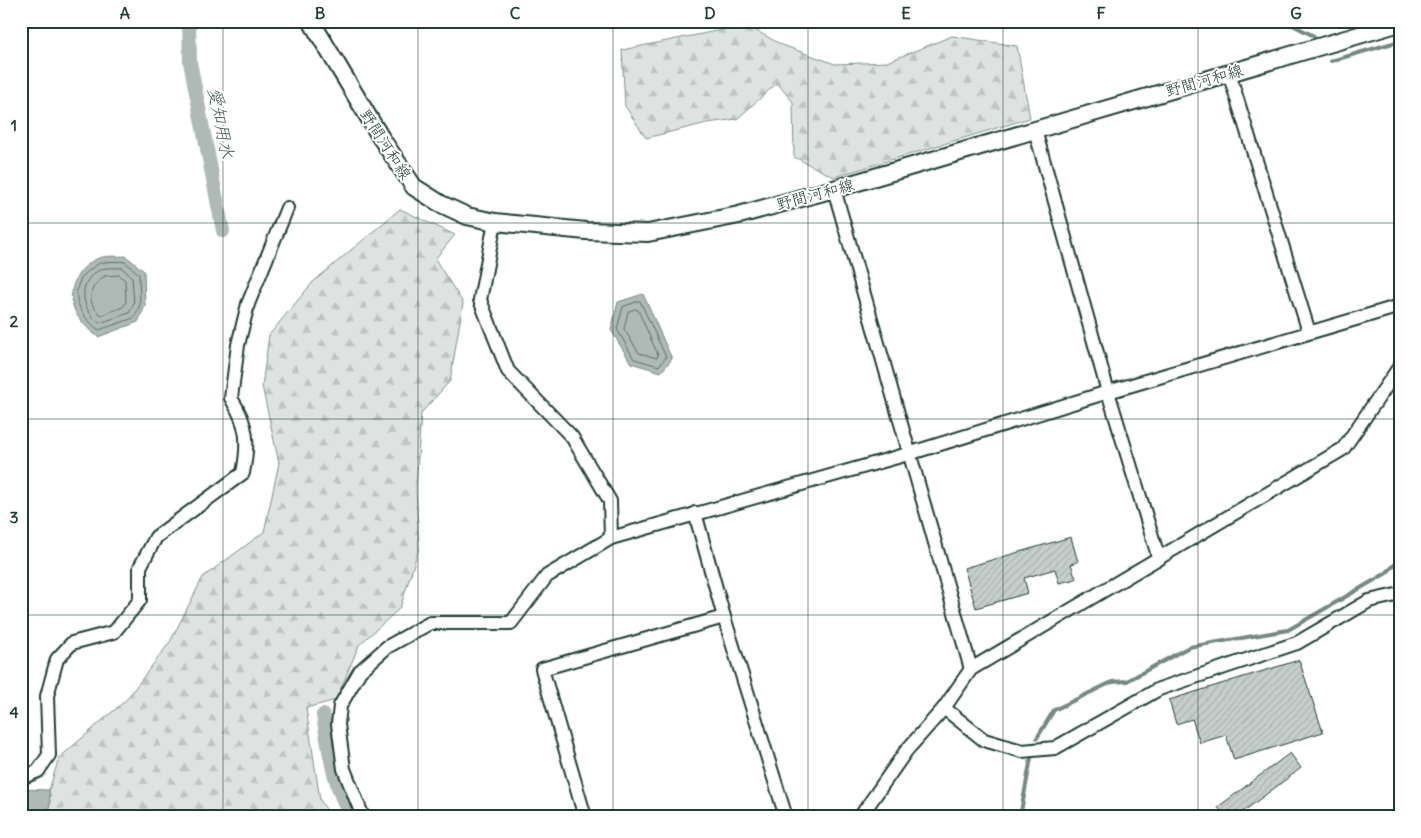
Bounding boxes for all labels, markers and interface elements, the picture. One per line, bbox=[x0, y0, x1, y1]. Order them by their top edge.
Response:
text: A bbox=[120, 3, 130, 23]
text: B bbox=[315, 3, 326, 23]
text: C bbox=[510, 3, 521, 23]
text: D bbox=[704, 3, 716, 23]
text: E bbox=[901, 3, 911, 23]
text: F bbox=[1096, 3, 1106, 23]
text: G bbox=[1290, 3, 1302, 23]
street label: 野間河和線 bbox=[1163, 59, 1245, 101]
water label: 愛知用水 bbox=[203, 85, 240, 160]
street label: 野間河和線 bbox=[356, 105, 416, 183]
text: 1 bbox=[11, 115, 17, 135]
street label: 野間河和線 bbox=[774, 174, 856, 214]
text: 2 bbox=[10, 311, 19, 331]
text: 3 bbox=[9, 507, 19, 527]
text: 4 bbox=[9, 702, 19, 722]

